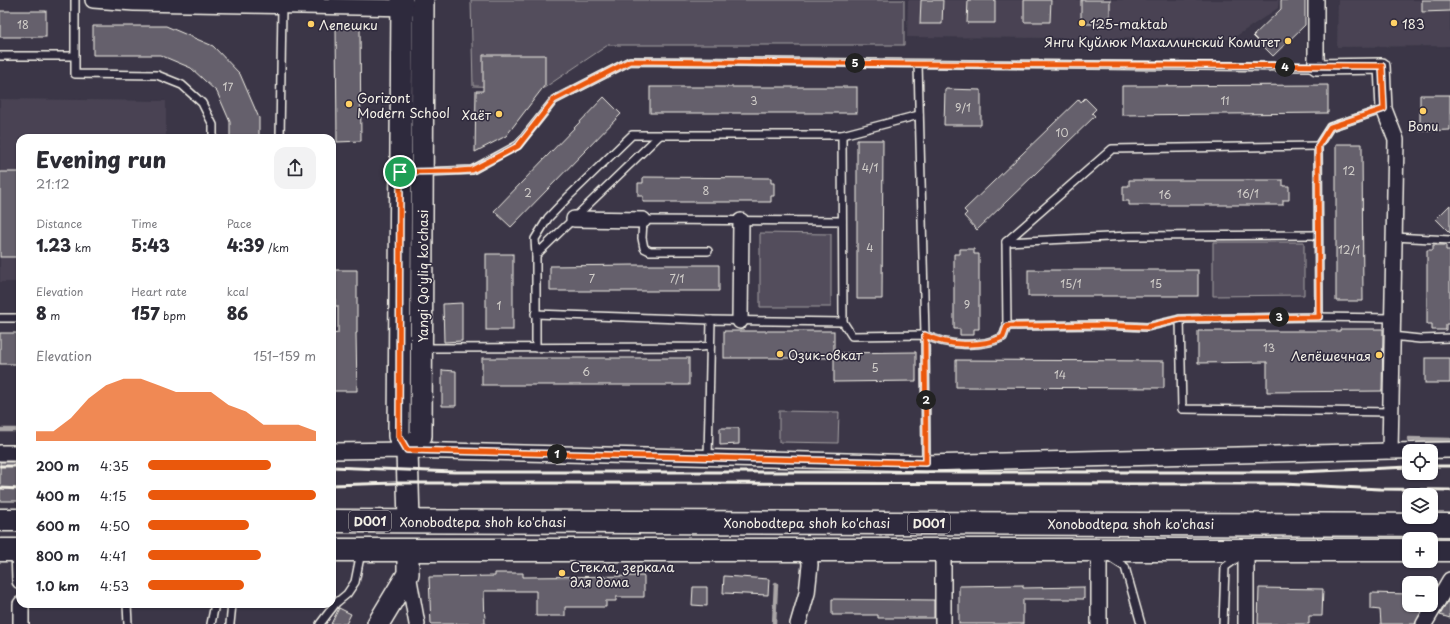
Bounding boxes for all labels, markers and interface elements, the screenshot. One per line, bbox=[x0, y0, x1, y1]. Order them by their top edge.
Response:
place label: 125-maktab bbox=[1090, 14, 1168, 33]
place label: 183 bbox=[1402, 14, 1425, 33]
place label: Лепешки bbox=[319, 15, 378, 34]
house number: 18 bbox=[17, 16, 29, 33]
marker: 125-maktab bbox=[1077, 18, 1087, 28]
marker: 183 bbox=[1389, 18, 1399, 28]
marker: Лепешки bbox=[306, 19, 316, 29]
place label: Янги Куйлюк Махаллинский Комитет bbox=[1045, 32, 1281, 51]
marker: Янги Куйлюк Махаллинский Комитет bbox=[1283, 36, 1293, 46]
pin: 5 bbox=[845, 53, 865, 73]
text: 5 bbox=[851, 54, 859, 71]
pin: 4 bbox=[1275, 57, 1295, 77]
text: 4 bbox=[1281, 58, 1289, 75]
house number: 17 bbox=[223, 78, 234, 95]
place label: Gorizont Modern School bbox=[357, 88, 450, 122]
house number: 3 bbox=[750, 92, 758, 109]
house number: 11 bbox=[1220, 92, 1230, 109]
marker: Gorizont Modern School bbox=[344, 99, 354, 109]
house number: 9/1 bbox=[955, 99, 971, 116]
place label: Хаёт bbox=[462, 105, 492, 124]
marker: Bonu bbox=[1418, 106, 1428, 116]
marker: Хаёт bbox=[494, 109, 504, 119]
place label: Bonu bbox=[1407, 116, 1439, 135]
house number: 10 bbox=[1056, 124, 1068, 141]
text: Evening run bbox=[36, 142, 166, 175]
button: share bbox=[274, 147, 316, 189]
pin bbox=[383, 155, 417, 189]
house number: 4/1 bbox=[862, 159, 878, 176]
icon: arrive bbox=[389, 161, 411, 183]
house number: 12 bbox=[1343, 162, 1356, 179]
text: 21:12 bbox=[36, 174, 70, 193]
house number: 8 bbox=[703, 182, 710, 199]
house number: 2 bbox=[524, 184, 532, 201]
house number: 16/1 bbox=[1237, 185, 1259, 202]
house number: 16 bbox=[1159, 186, 1172, 203]
street label: Yangi Qo'yliq ko'chasi bbox=[413, 209, 432, 343]
text: Distance bbox=[36, 215, 82, 232]
text: Time bbox=[131, 215, 157, 232]
text: Pace bbox=[227, 215, 251, 232]
text: 1.23 bbox=[36, 232, 71, 258]
text: 5:43 bbox=[131, 232, 170, 258]
text: 4:39 bbox=[227, 232, 264, 258]
text: km bbox=[71, 239, 91, 256]
text: /km bbox=[264, 239, 289, 256]
house number: 4 bbox=[866, 239, 874, 256]
house number: 12/1 bbox=[1338, 241, 1360, 258]
house number: 7 bbox=[589, 270, 595, 287]
house number: 7/1 bbox=[669, 270, 685, 287]
house number: 15/1 bbox=[1060, 275, 1082, 292]
house number: 15 bbox=[1150, 275, 1162, 292]
text: Elevation bbox=[36, 283, 83, 300]
text: Heart rate bbox=[131, 283, 187, 300]
text: kcal bbox=[227, 283, 249, 300]
house number: 9 bbox=[964, 296, 970, 313]
house number: 1 bbox=[497, 297, 502, 314]
text: 8 bbox=[36, 300, 47, 326]
text: 157 bbox=[131, 300, 160, 326]
text: 86 bbox=[227, 300, 248, 326]
text: m bbox=[47, 307, 60, 324]
text: bpm bbox=[160, 307, 186, 324]
pin: 3 bbox=[1269, 307, 1289, 327]
text: 3 bbox=[1275, 308, 1283, 325]
house number: 13 bbox=[1263, 339, 1275, 356]
place label: Озик-овкат bbox=[788, 345, 863, 364]
text: Elevation bbox=[36, 346, 92, 365]
text: 151–159 m bbox=[253, 346, 316, 365]
place label: Лепёшечная bbox=[1291, 346, 1371, 365]
marker: Озик-овкат bbox=[775, 349, 785, 359]
marker: Лепёшечная bbox=[1374, 350, 1384, 360]
house number: 5 bbox=[871, 359, 879, 376]
house number: 6 bbox=[582, 363, 590, 380]
house number: 14 bbox=[1054, 366, 1066, 383]
pin: 2 bbox=[916, 390, 936, 410]
text: 2 bbox=[922, 391, 930, 408]
pin: 1 bbox=[547, 444, 567, 464]
map controls bbox=[1402, 444, 1438, 612]
button: locate bbox=[1402, 444, 1438, 480]
text: 1 bbox=[554, 445, 560, 462]
text: 200 m bbox=[36, 456, 80, 475]
text: 4:35 bbox=[100, 456, 129, 475]
text: 400 m bbox=[36, 486, 80, 505]
text: 4:15 bbox=[100, 486, 127, 505]
button: layers bbox=[1402, 488, 1438, 524]
road number: D001 bbox=[349, 511, 391, 531]
street label: Xonobodtepa shoh ko'chasi bbox=[400, 512, 566, 531]
street label: Xonobodtepa shoh ko'chasi bbox=[724, 513, 890, 532]
road number: D001 bbox=[908, 513, 950, 533]
street label: Xonobodtepa shoh ko'chasi bbox=[1048, 514, 1214, 533]
text: 600 m bbox=[36, 516, 80, 535]
text: 4:50 bbox=[100, 516, 130, 535]
button: + bbox=[1402, 532, 1438, 568]
text: 800 m bbox=[36, 546, 79, 565]
text: 4:41 bbox=[100, 546, 126, 565]
place label: Стекла, зеркала для дома bbox=[570, 557, 675, 591]
marker: Стекла, зеркала для дома bbox=[557, 568, 567, 578]
text: 1.0 km bbox=[36, 576, 79, 595]
text: 4:53 bbox=[100, 576, 129, 595]
button: − bbox=[1402, 576, 1438, 612]

